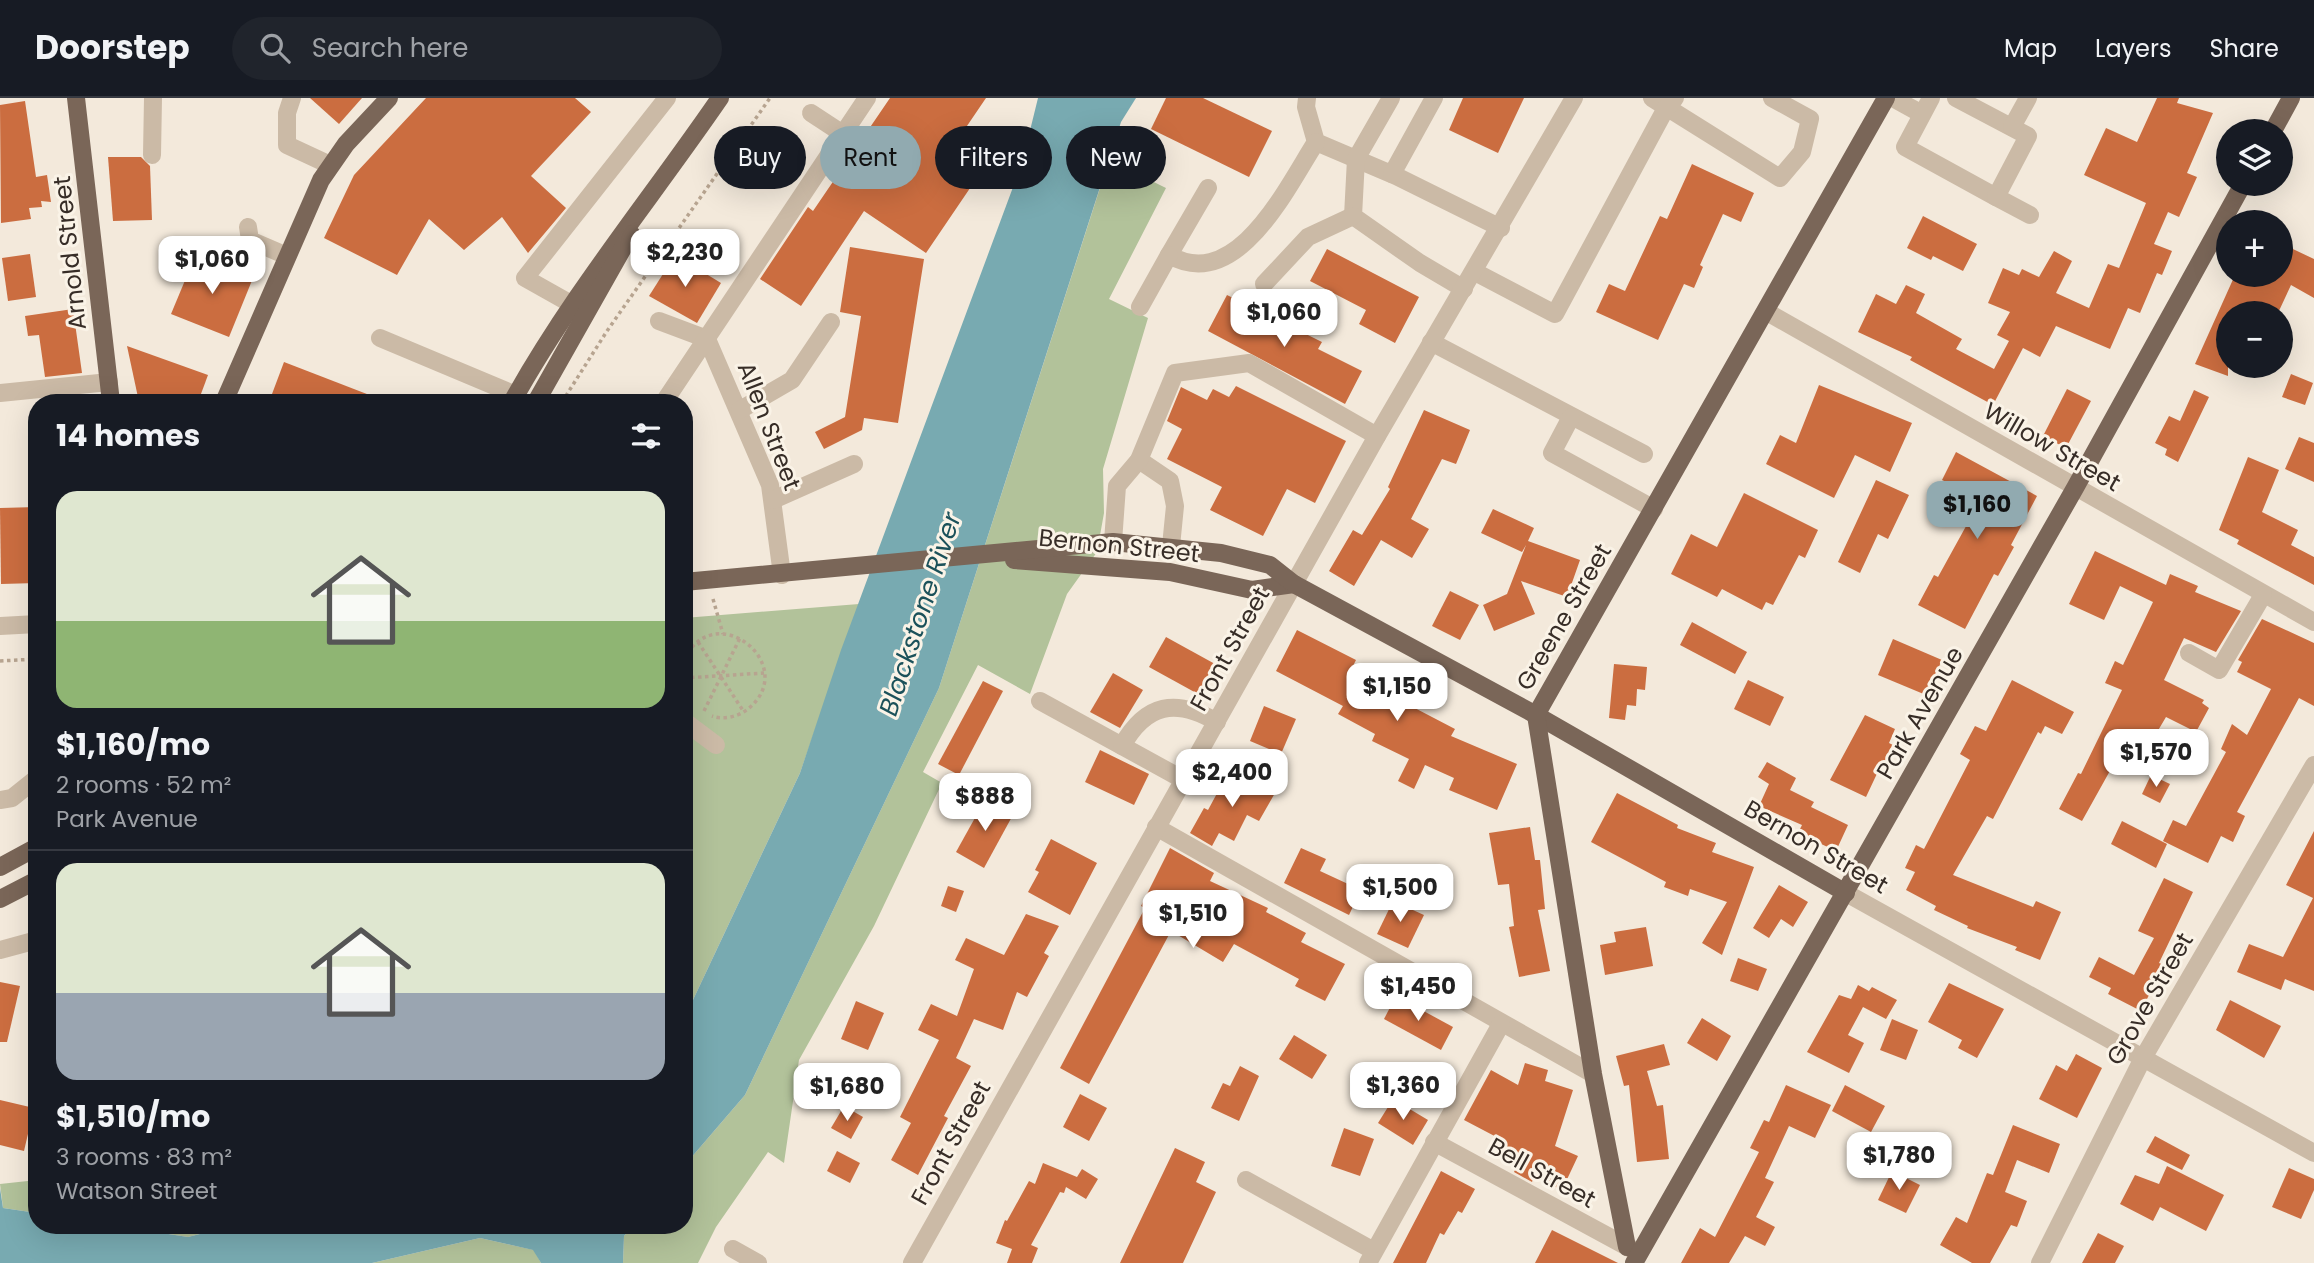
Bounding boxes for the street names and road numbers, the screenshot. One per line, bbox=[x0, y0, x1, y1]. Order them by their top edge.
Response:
street label: Arnold Street bbox=[45, 174, 94, 332]
street label: Allen Street bbox=[730, 357, 809, 495]
street label: Willow Street bbox=[1978, 394, 2127, 499]
street label: Bernon Street bbox=[1037, 521, 1201, 570]
street label: Greene Street bbox=[1508, 537, 1619, 696]
street label: Front Street bbox=[1182, 581, 1277, 717]
street label: Park Avenue bbox=[1868, 640, 1971, 785]
street label: Bernon Street bbox=[1738, 792, 1894, 901]
street label: Grove Street bbox=[2098, 926, 2201, 1071]
street label: Front Street bbox=[903, 1075, 998, 1211]
street label: Bell Street bbox=[1483, 1130, 1602, 1216]

